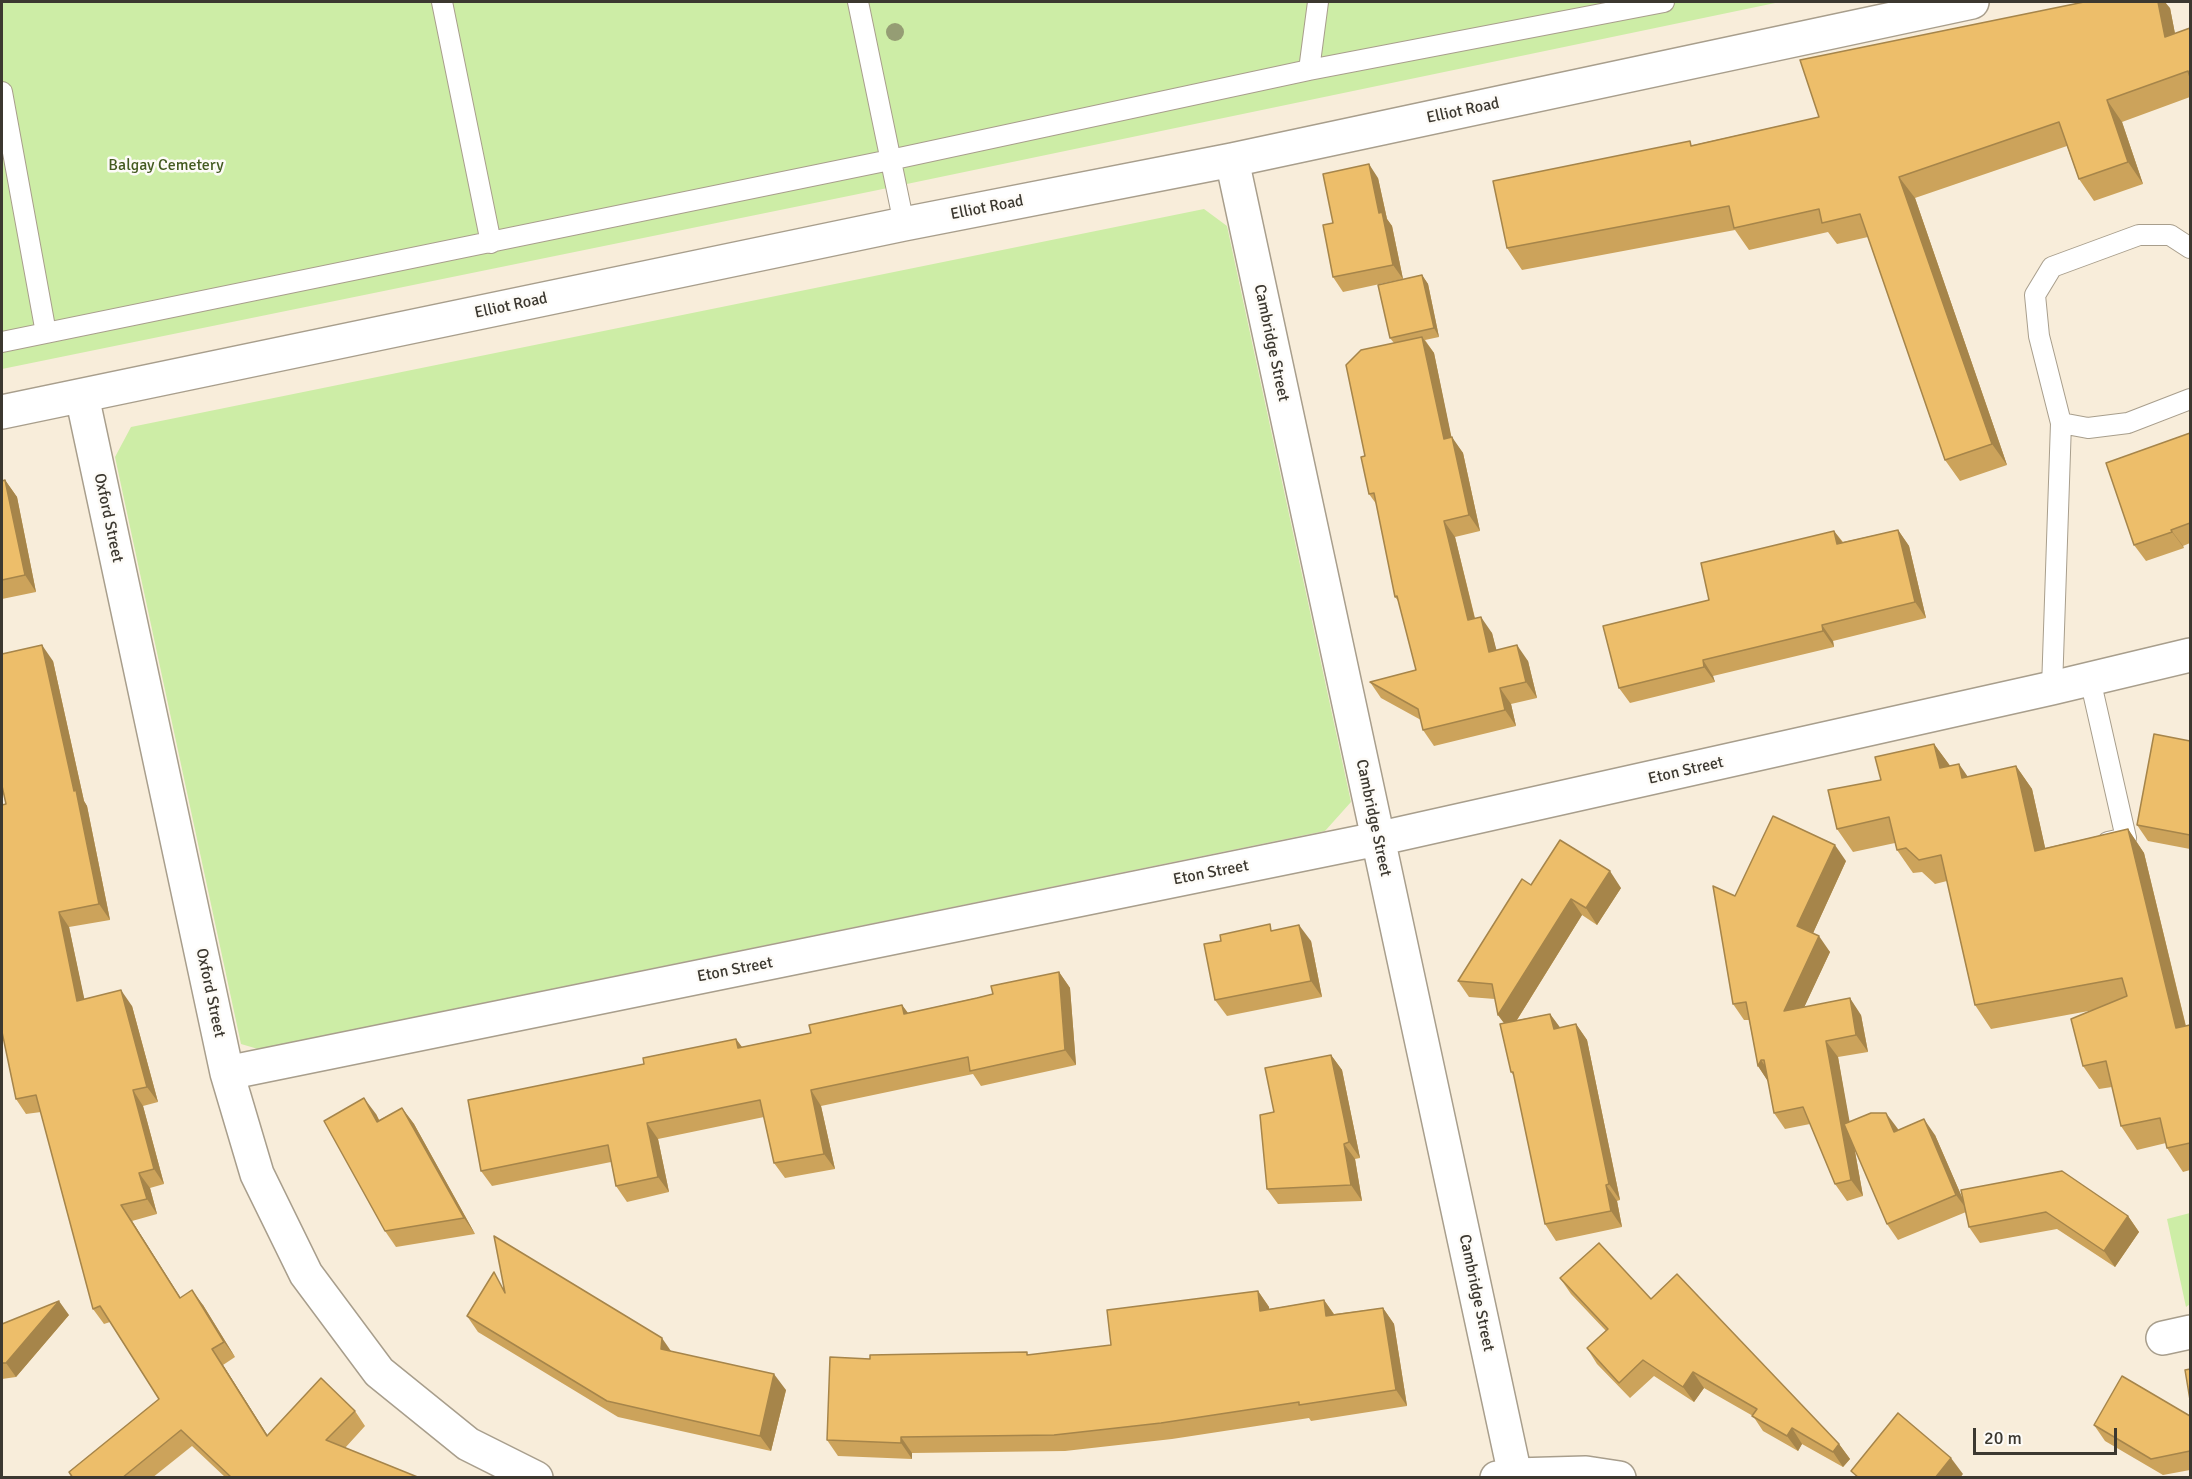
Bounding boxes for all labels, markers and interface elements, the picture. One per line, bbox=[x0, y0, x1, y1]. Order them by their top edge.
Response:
street label: Elliot Road bbox=[1425, 94, 1501, 128]
park label: Balgay Cemetery bbox=[108, 156, 224, 176]
street label: Elliot Road bbox=[949, 192, 1025, 224]
street label: Cambridge Street bbox=[1249, 283, 1293, 403]
street label: Elliot Road bbox=[473, 289, 549, 323]
street label: Oxford Street bbox=[89, 472, 127, 564]
street label: Eton Street bbox=[1647, 753, 1725, 789]
street label: Cambridge Street bbox=[1351, 758, 1395, 878]
street label: Eton Street bbox=[1172, 856, 1250, 890]
street label: Oxford Street bbox=[191, 947, 229, 1039]
street label: Eton Street bbox=[696, 953, 774, 987]
street label: Cambridge Street bbox=[1454, 1233, 1498, 1353]
scale bar bbox=[1976, 1416, 2120, 1454]
text: 20 m bbox=[1984, 1427, 2022, 1449]

